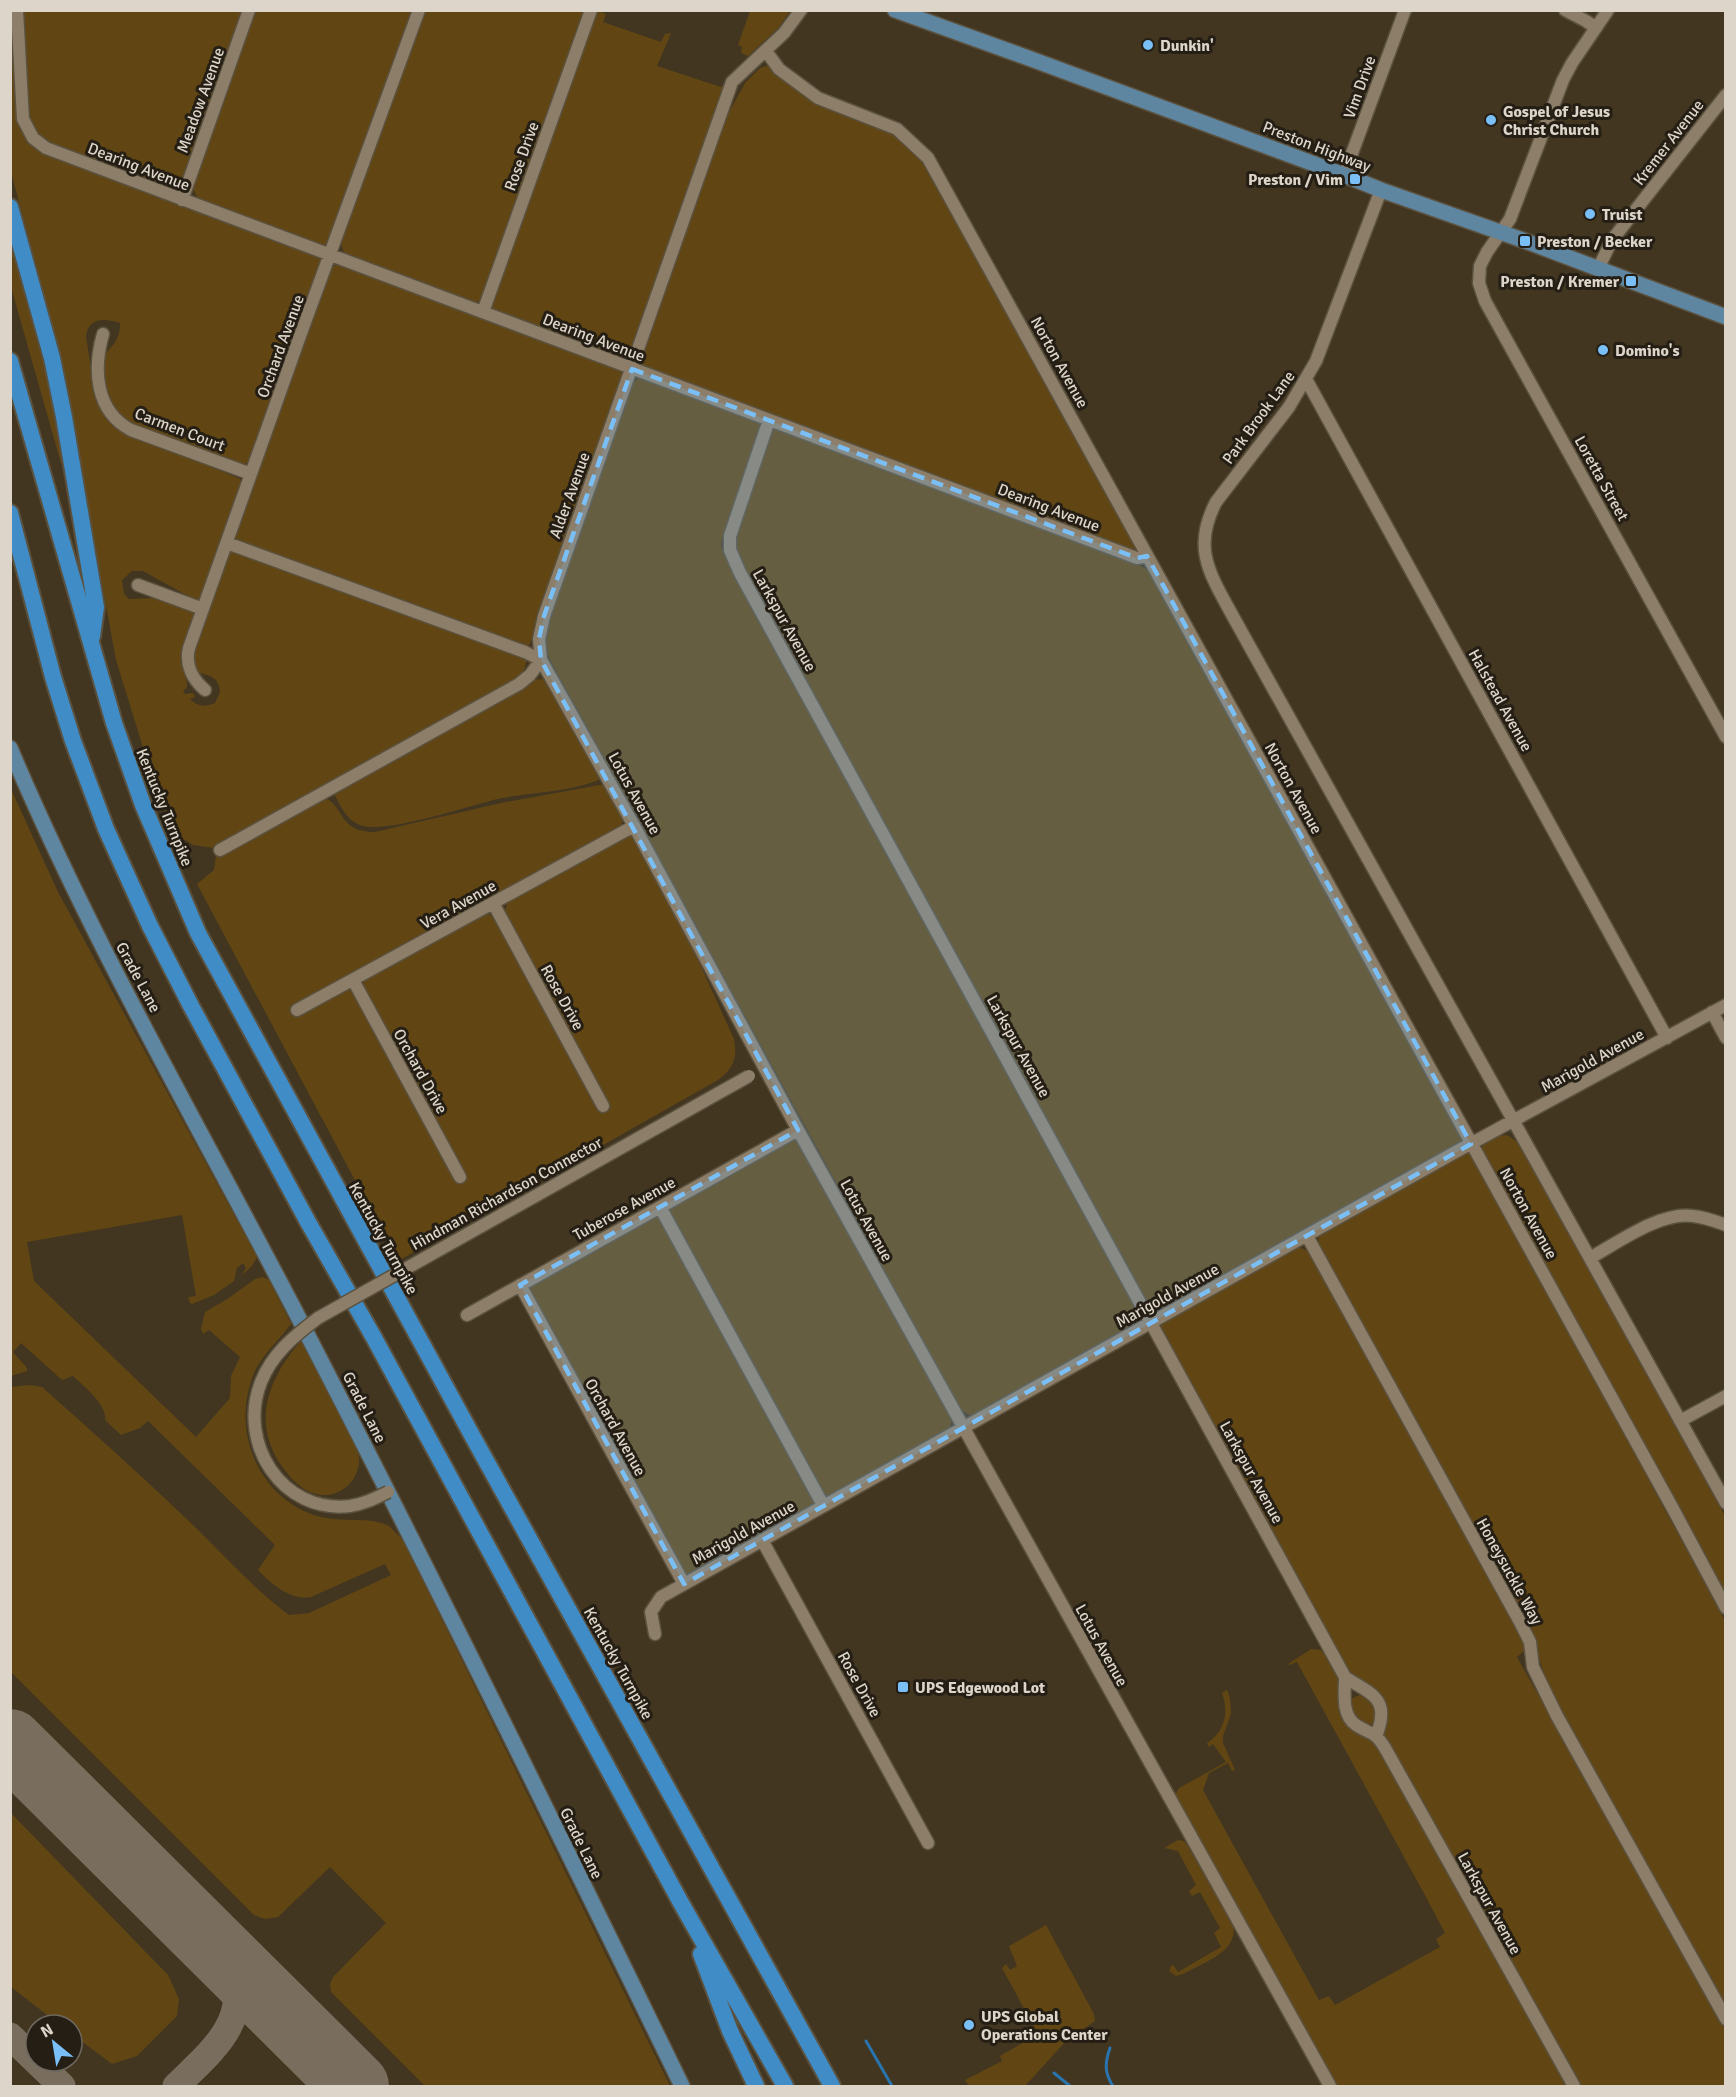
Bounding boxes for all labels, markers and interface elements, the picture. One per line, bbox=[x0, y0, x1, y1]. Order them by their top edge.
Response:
place label: Dunkin' bbox=[1160, 36, 1214, 56]
marker: Dunkin' bbox=[1141, 38, 1155, 52]
street label: Meadow Avenue bbox=[173, 45, 229, 156]
street label: Vim Drive bbox=[1339, 53, 1381, 122]
street label: Kremer Avenue bbox=[1629, 96, 1708, 189]
place label: Gospel of Jesus Christ Church bbox=[1503, 102, 1610, 140]
marker: Gospel of Jesus Christ Church bbox=[1484, 113, 1498, 127]
street label: Preston Highway bbox=[1260, 117, 1374, 177]
street label: Rose Drive bbox=[500, 119, 544, 194]
street label: Dearing Avenue bbox=[85, 138, 193, 196]
place label: Preston / Vim bbox=[1248, 170, 1343, 190]
marker: Preston / Vim bbox=[1348, 172, 1362, 186]
place label: Truist bbox=[1602, 205, 1642, 225]
marker: Truist bbox=[1583, 207, 1597, 221]
place label: Preston / Becker bbox=[1537, 232, 1653, 252]
marker: Preston / Becker bbox=[1518, 234, 1532, 248]
place label: Preston / Kremer bbox=[1500, 272, 1620, 292]
marker: Preston / Kremer bbox=[1624, 274, 1638, 288]
street label: Orchard Avenue bbox=[253, 292, 309, 401]
street label: Dearing Avenue bbox=[540, 309, 648, 367]
street label: Norton Avenue bbox=[1026, 313, 1092, 412]
place label: Domino's bbox=[1615, 341, 1680, 361]
marker: Domino's bbox=[1596, 343, 1610, 357]
street label: Park Brook Lane bbox=[1218, 367, 1299, 468]
street label: Carmen Court bbox=[132, 404, 228, 456]
street label: Loretta Street bbox=[1570, 432, 1633, 525]
street label: Alder Avenue bbox=[545, 450, 595, 541]
street label: Dearing Avenue bbox=[995, 479, 1103, 537]
street label: Larkspur Avenue bbox=[748, 566, 820, 675]
street label: Halstead Avenue bbox=[1464, 646, 1537, 755]
street label: Norton Avenue bbox=[1260, 739, 1326, 838]
street label: Kentucky Turnpike bbox=[131, 746, 197, 869]
street label: Lotus Avenue bbox=[603, 749, 665, 838]
street label: Vera Avenue bbox=[417, 876, 500, 934]
street label: Grade Lane bbox=[111, 939, 165, 1016]
street label: Rose Drive bbox=[536, 961, 588, 1034]
street label: Larkspur Avenue bbox=[982, 992, 1054, 1101]
street label: Marigold Avenue bbox=[1537, 1024, 1648, 1097]
street label: Orchard Drive bbox=[389, 1026, 452, 1117]
street label: Hindman Richardson Connector bbox=[407, 1133, 606, 1255]
street label: Norton Avenue bbox=[1495, 1164, 1561, 1263]
street label: Tuberose Avenue bbox=[570, 1172, 679, 1245]
street label: Lotus Avenue bbox=[835, 1176, 897, 1265]
street label: Kentucky Turnpike bbox=[344, 1179, 422, 1298]
street label: Marigold Avenue bbox=[1112, 1259, 1223, 1332]
street label: Grade Lane bbox=[338, 1369, 391, 1446]
street label: Orchard Avenue bbox=[580, 1375, 650, 1480]
street label: Larkspur Avenue bbox=[1215, 1418, 1287, 1527]
street label: Marigold Avenue bbox=[688, 1496, 799, 1569]
street label: Honeysuckle Way bbox=[1472, 1515, 1547, 1629]
street label: Lotus Avenue bbox=[1070, 1601, 1132, 1690]
street label: Kentucky Turnpike bbox=[579, 1604, 657, 1723]
street label: Rose Drive bbox=[833, 1648, 885, 1721]
place label: UPS Edgewood Lot bbox=[915, 1678, 1045, 1698]
marker: UPS Edgewood Lot bbox=[896, 1680, 910, 1694]
street label: Grade Lane bbox=[555, 1804, 607, 1882]
street label: Larkspur Avenue bbox=[1453, 1849, 1525, 1958]
place label: UPS Global Operations Center bbox=[981, 2007, 1108, 2045]
north arrow bbox=[24, 2013, 84, 2073]
marker: UPS Global Operations Center bbox=[962, 2018, 976, 2032]
text: N bbox=[37, 2019, 57, 2042]

